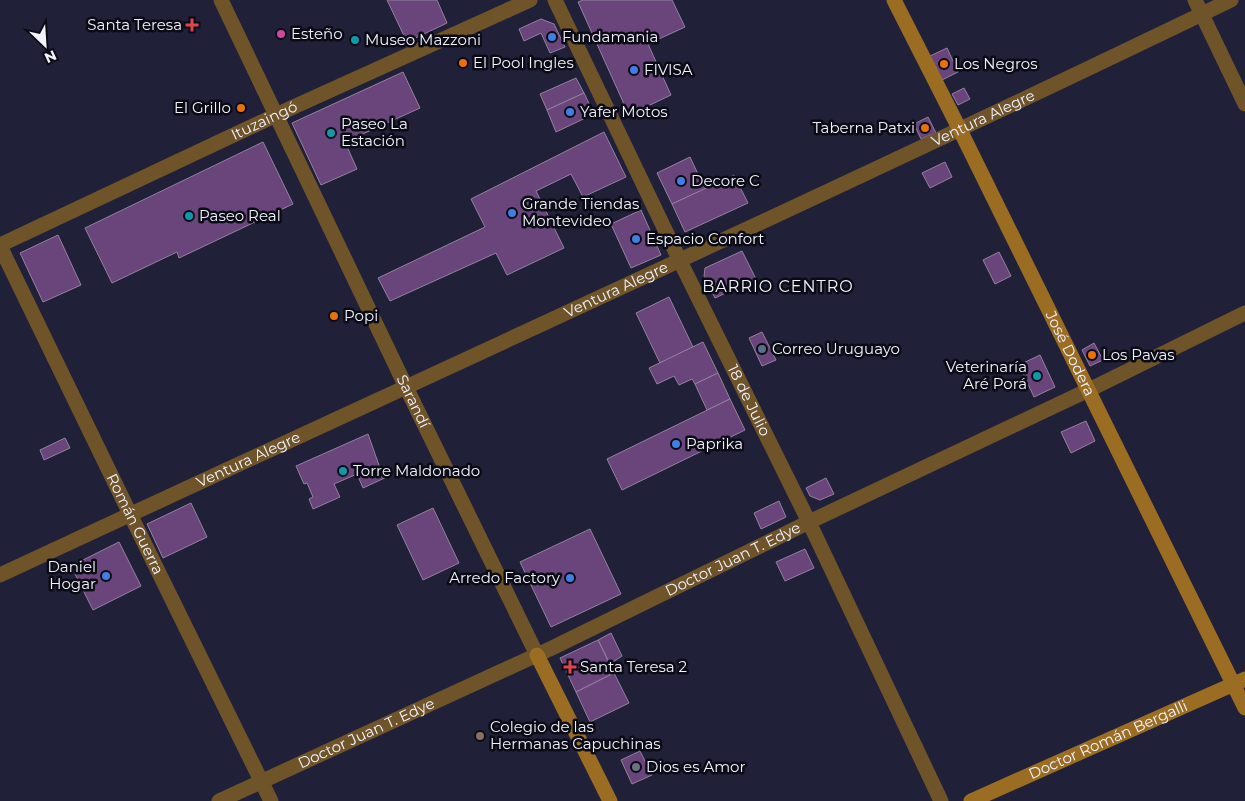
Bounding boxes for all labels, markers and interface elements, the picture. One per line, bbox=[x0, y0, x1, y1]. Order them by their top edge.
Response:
place label: Santa Teresa bbox=[87, 15, 182, 34]
marker: Santa Teresa bbox=[186, 19, 198, 31]
north arrow bbox=[20, 20, 70, 70]
place label: Esteño bbox=[291, 24, 343, 43]
place label: Fundamania bbox=[562, 27, 658, 46]
marker: Esteño bbox=[275, 28, 287, 40]
place label: Museo Mazzoni bbox=[365, 30, 481, 49]
marker: Fundamania bbox=[546, 31, 558, 43]
marker: Museo Mazzoni bbox=[349, 34, 361, 46]
text: N bbox=[42, 46, 59, 67]
place label: El Pool Ingles bbox=[473, 53, 574, 72]
place label: Los Negros bbox=[954, 54, 1037, 73]
marker: El Pool Ingles bbox=[457, 57, 469, 69]
marker: Los Negros bbox=[938, 58, 950, 70]
place label: FIVISA bbox=[644, 60, 693, 79]
marker: FIVISA bbox=[628, 64, 640, 76]
street label: Ventura Alegre bbox=[928, 85, 1038, 150]
street label: Ituzaingó bbox=[228, 97, 300, 144]
place label: El Grillo bbox=[174, 98, 231, 117]
marker: El Grillo bbox=[235, 102, 247, 114]
place label: Yafer Motos bbox=[580, 102, 668, 121]
marker: Yafer Motos bbox=[564, 106, 576, 118]
place label: Paseo La Estación bbox=[341, 114, 408, 150]
place label: Taberna Patxi bbox=[812, 118, 915, 137]
marker: Taberna Patxi bbox=[919, 122, 931, 134]
marker: Paseo La Estación bbox=[325, 127, 337, 139]
place label: Decore C bbox=[691, 171, 760, 190]
marker: Decore C bbox=[675, 175, 687, 187]
place label: Grande Tiendas Montevideo bbox=[522, 194, 639, 230]
place label: Paseo Real bbox=[199, 206, 281, 225]
marker: Grande Tiendas Montevideo bbox=[506, 207, 518, 219]
marker: Paseo Real bbox=[183, 210, 195, 222]
place label: Espacio Confort bbox=[646, 229, 764, 248]
marker: Espacio Confort bbox=[630, 233, 642, 245]
street label: Ventura Alegre bbox=[561, 257, 671, 322]
district label: BARRIO CENTRO bbox=[702, 277, 854, 296]
place label: Popi bbox=[344, 306, 378, 325]
street label: José Dodera bbox=[1041, 307, 1100, 399]
marker: Popi bbox=[328, 310, 340, 322]
place label: Correo Uruguayo bbox=[772, 339, 900, 358]
marker: Correo Uruguayo bbox=[756, 343, 768, 355]
place label: Los Pavas bbox=[1102, 345, 1175, 364]
marker: Los Pavas bbox=[1086, 349, 1098, 361]
place label: Veterinaría Aré Porá bbox=[946, 357, 1027, 393]
street label: 18 de Julio bbox=[724, 361, 775, 439]
marker: Veterinaría Aré Porá bbox=[1031, 370, 1043, 382]
street label: Sarandí bbox=[393, 372, 435, 432]
street label: Ventura Alegre bbox=[193, 427, 303, 492]
place label: Paprika bbox=[686, 434, 743, 453]
marker: Paprika bbox=[670, 438, 682, 450]
place label: Torre Maldonado bbox=[353, 461, 480, 480]
marker: Torre Maldonado bbox=[337, 465, 349, 477]
street label: Román Guerra bbox=[103, 470, 168, 577]
street label: Doctor Juan T. Edye bbox=[662, 518, 804, 600]
place label: Daniel Hogar bbox=[47, 557, 96, 593]
place label: Arredo Factory bbox=[449, 568, 561, 587]
marker: Daniel Hogar bbox=[100, 570, 112, 582]
marker: Arredo Factory bbox=[564, 572, 576, 584]
place label: Santa Teresa 2 bbox=[580, 657, 687, 676]
marker: Santa Teresa 2 bbox=[564, 661, 576, 673]
street label: Doctor Juan T. Edye bbox=[295, 693, 437, 773]
street label: Doctor Román Bergalli bbox=[1025, 696, 1190, 783]
place label: Colegio de las Hermanas Capuchinas bbox=[490, 717, 661, 753]
marker: Colegio de las Hermanas Capuchinas bbox=[474, 730, 486, 742]
place label: Dios es Amor bbox=[646, 757, 745, 776]
marker: Dios es Amor bbox=[630, 761, 642, 773]

